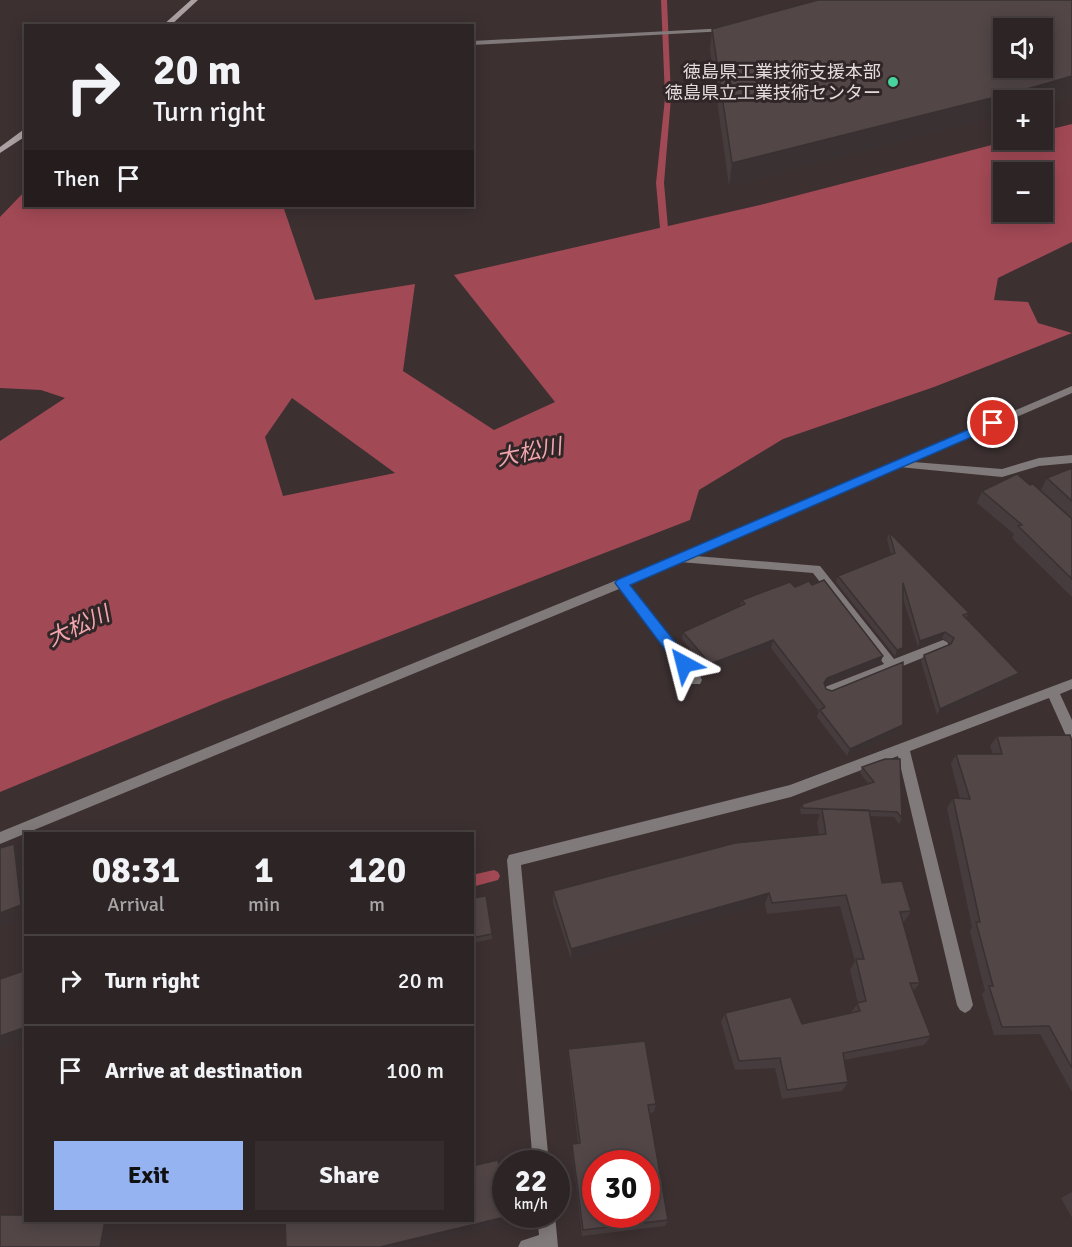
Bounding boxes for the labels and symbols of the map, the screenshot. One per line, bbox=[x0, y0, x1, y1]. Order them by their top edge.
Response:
place label: 徳島県工業技術支援本部 徳島県立工業技術センター bbox=[665, 61, 881, 104]
marker: 徳島県工業技術支援本部 徳島県立工業技術センター bbox=[886, 75, 900, 89]
pin bbox=[967, 397, 1018, 448]
water label: 大松川 bbox=[494, 432, 566, 472]
water label: 大松川 bbox=[42, 599, 115, 652]
position arrow bbox=[652, 632, 716, 696]
speed limit sign: 30 bbox=[582, 1150, 660, 1228]

